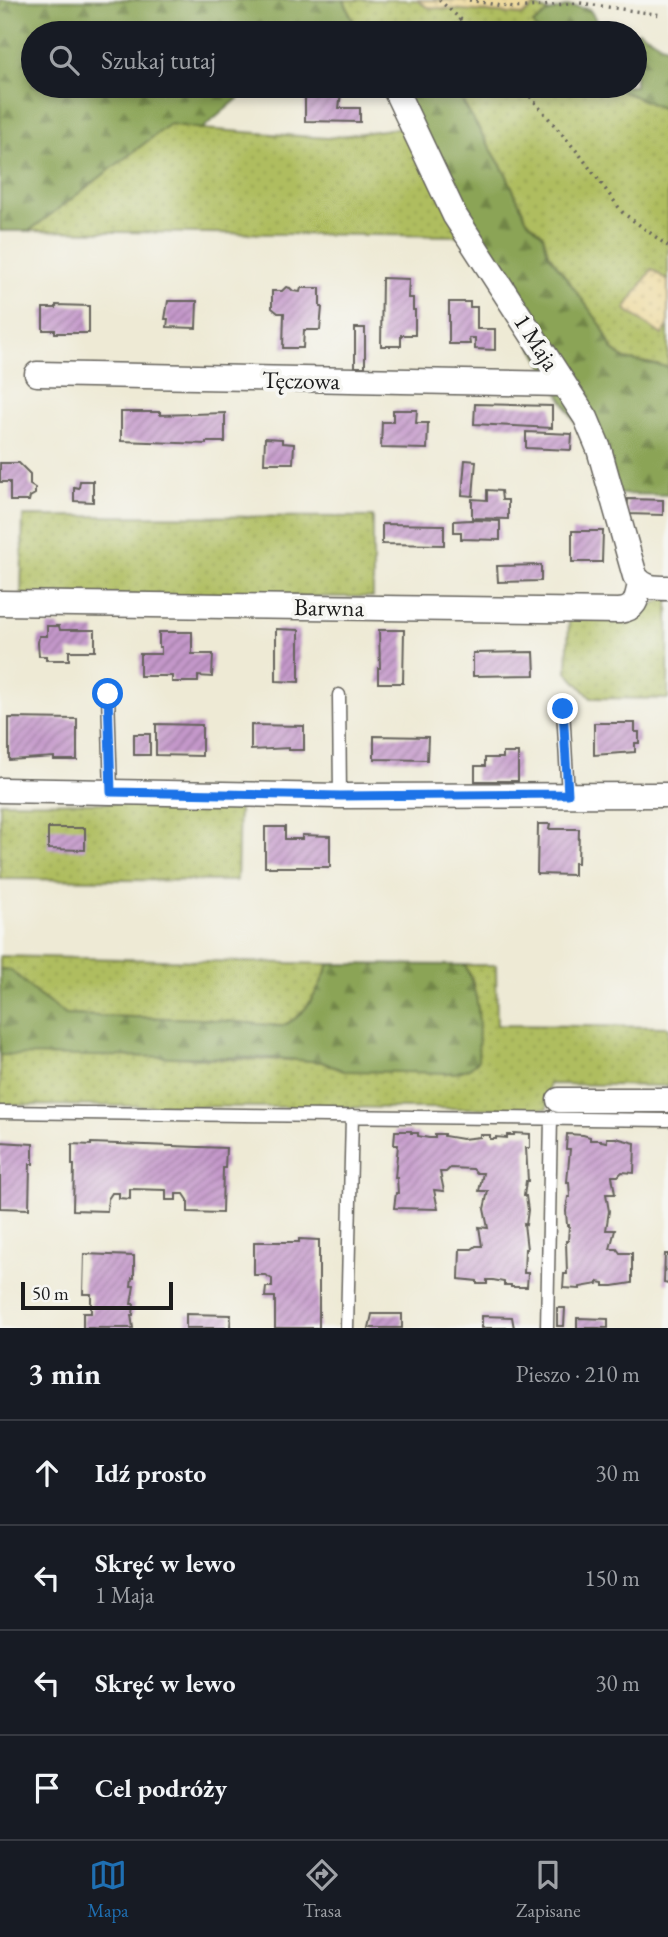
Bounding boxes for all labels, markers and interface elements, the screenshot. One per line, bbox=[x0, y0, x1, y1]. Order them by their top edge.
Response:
search box bbox=[21, 21, 647, 98]
icon: search bbox=[45, 41, 83, 79]
text: Szukaj tutaj bbox=[101, 43, 216, 77]
street label: 1 Maja bbox=[507, 308, 567, 377]
street label: Tęczowa bbox=[262, 364, 341, 396]
street label: Barwna bbox=[294, 591, 365, 623]
route start bbox=[92, 678, 123, 709]
route end bbox=[547, 693, 578, 724]
scale bar bbox=[21, 1279, 173, 1311]
text: 50 m bbox=[32, 1281, 69, 1306]
text: 3 min bbox=[28, 1354, 101, 1393]
text: Pieszo · 210 m bbox=[516, 1359, 640, 1389]
icon: ahead bbox=[28, 1454, 66, 1492]
text: Idź prosto bbox=[95, 1456, 206, 1490]
text: 30 m bbox=[595, 1458, 640, 1488]
text: Skręć w lewo bbox=[95, 1546, 236, 1580]
icon: left bbox=[28, 1559, 66, 1597]
text: 150 m bbox=[584, 1563, 640, 1593]
text: 1 Maja bbox=[95, 1580, 154, 1610]
icon: left bbox=[28, 1664, 66, 1702]
text: Skręć w lewo bbox=[95, 1666, 236, 1700]
text: 30 m bbox=[595, 1668, 640, 1698]
icon: arrive bbox=[28, 1769, 66, 1807]
text: Cel podróży bbox=[95, 1771, 227, 1805]
tab: Mapa bbox=[87, 1856, 129, 1923]
tab: Trasa bbox=[303, 1856, 342, 1923]
tab: Zapisane bbox=[516, 1856, 581, 1923]

